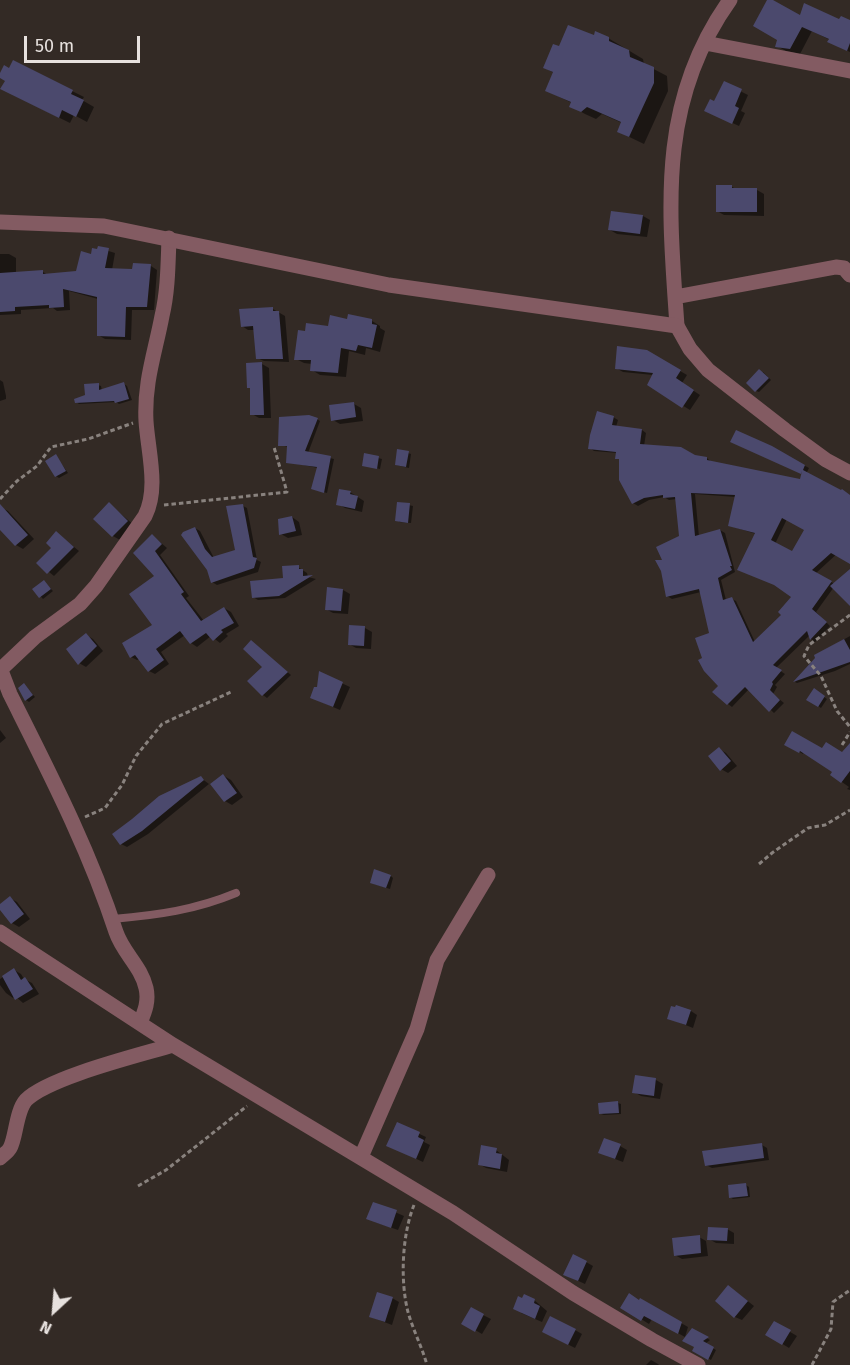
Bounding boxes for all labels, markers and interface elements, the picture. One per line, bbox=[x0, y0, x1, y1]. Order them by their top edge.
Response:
scale bar bbox=[27, 24, 142, 62]
text: 50 m bbox=[35, 35, 74, 57]
north arrow bbox=[24, 1281, 84, 1341]
text: N bbox=[37, 1317, 55, 1338]

